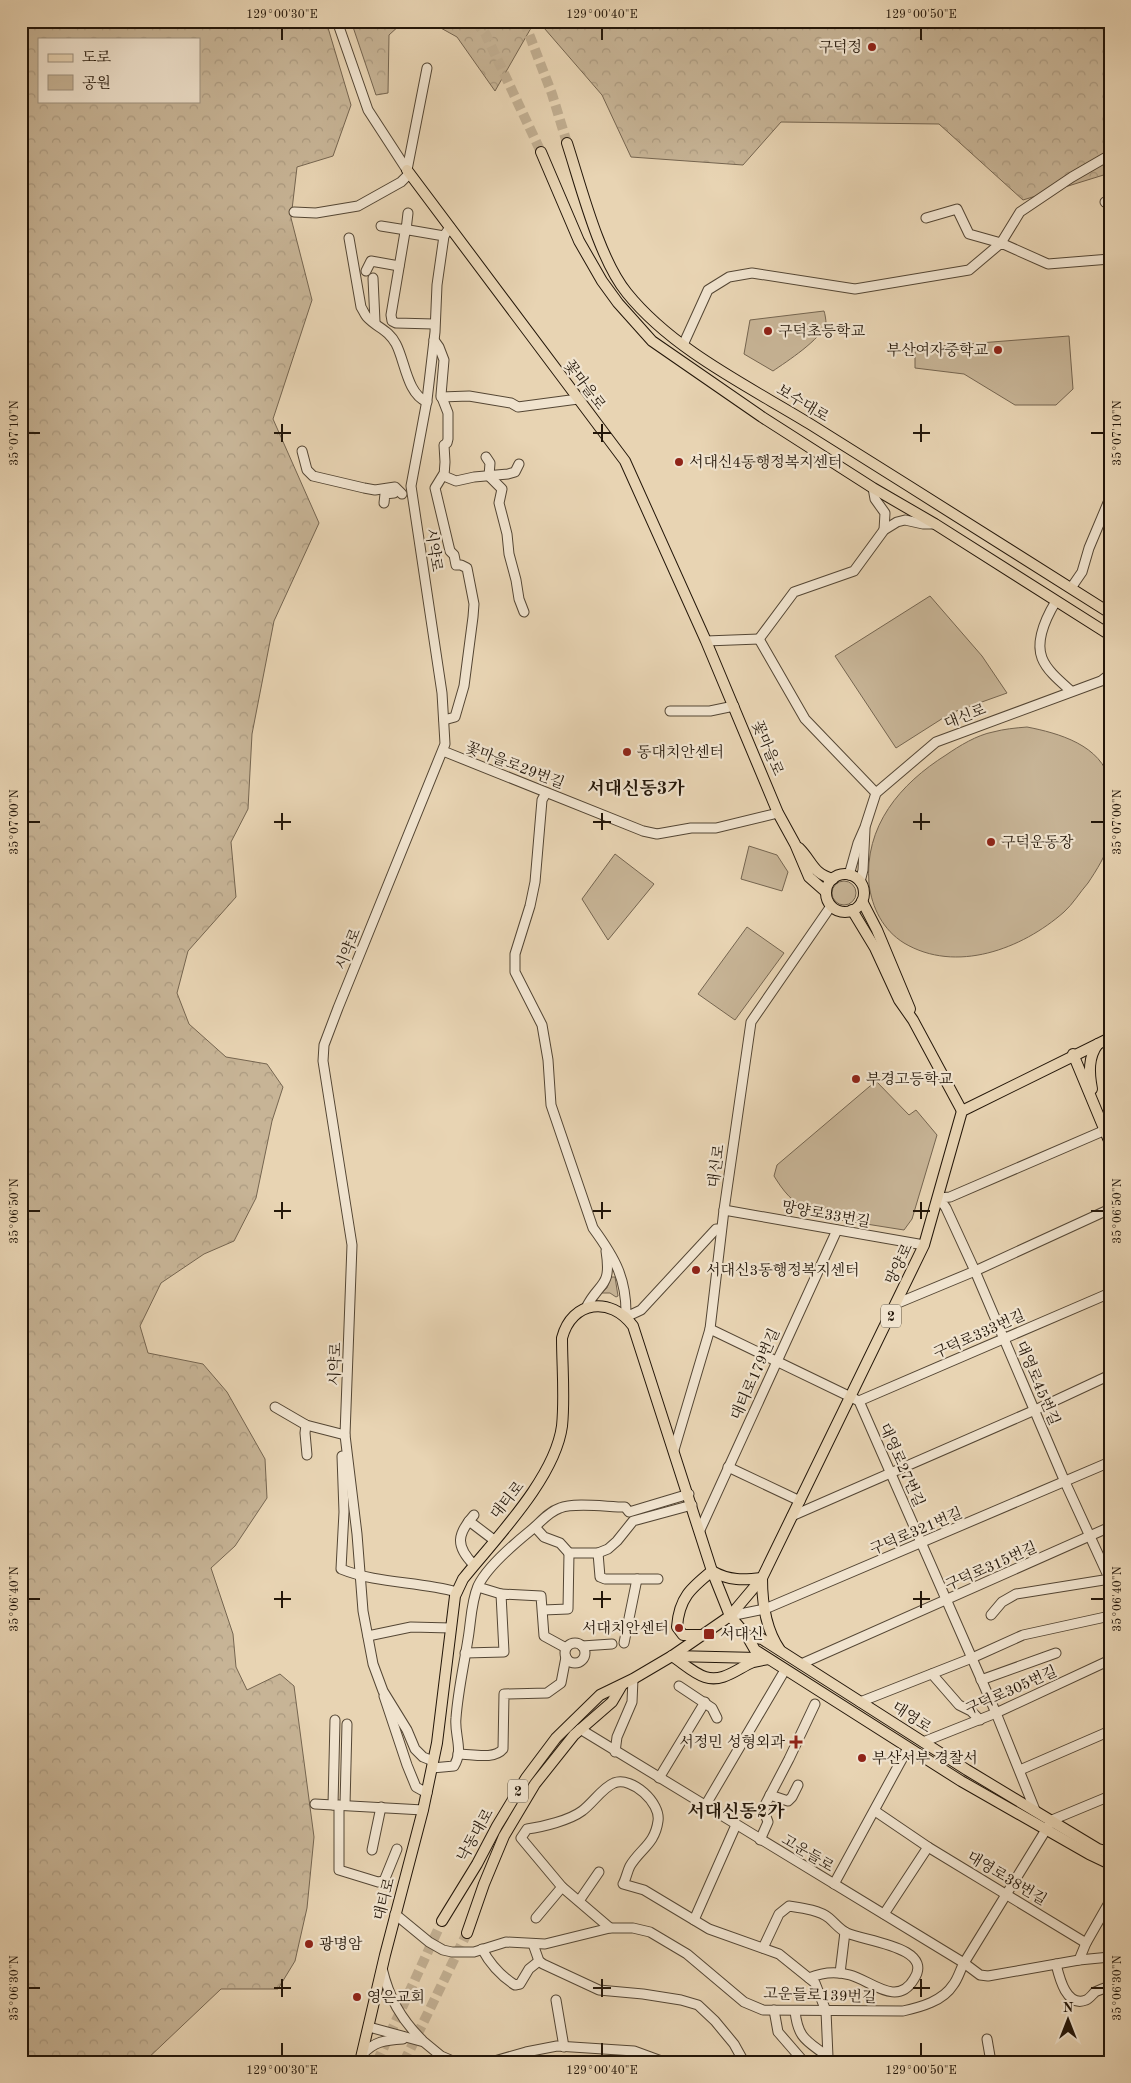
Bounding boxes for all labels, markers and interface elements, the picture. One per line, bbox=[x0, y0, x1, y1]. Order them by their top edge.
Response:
text: 129°00'50"E bbox=[885, 8, 957, 21]
text: 129°00'30"E bbox=[246, 9, 318, 21]
text: 129°00'40"E bbox=[566, 9, 638, 21]
legend bbox=[38, 38, 200, 102]
place label: 구덕정 bbox=[819, 39, 862, 56]
marker: 구덕정 bbox=[866, 41, 878, 53]
text: 도로 bbox=[82, 50, 111, 66]
text: 공원 bbox=[82, 75, 111, 92]
place label: 구덕초등학교 bbox=[778, 323, 865, 340]
marker: 구덕초등학교 bbox=[762, 325, 774, 337]
place label: 부산여자중학교 bbox=[887, 342, 989, 359]
marker: 부산여자중학교 bbox=[992, 344, 1004, 356]
street label: 꽃마을로 bbox=[560, 357, 609, 414]
street label: 보수대로 bbox=[774, 381, 832, 426]
text: 35°07'10"N bbox=[8, 400, 21, 466]
text: 35°07'10"N bbox=[1111, 400, 1124, 466]
place label: 서대신4동행정복지센터 bbox=[689, 454, 843, 471]
marker: 서대신4동행정복지센터 bbox=[673, 456, 685, 468]
street label: 시약로 bbox=[422, 527, 445, 573]
street label: 대신로 bbox=[942, 701, 989, 732]
street label: 꽃마을로 bbox=[748, 718, 787, 779]
street label: 꽃마을로29번길 bbox=[463, 739, 567, 792]
place label: 동대치안센터 bbox=[637, 744, 724, 761]
marker: 동대치안센터 bbox=[621, 746, 633, 758]
district label: 서대신동3가 bbox=[587, 778, 685, 798]
text: 35°07'00"N bbox=[8, 789, 21, 855]
text: 35°07'00"N bbox=[1111, 789, 1124, 855]
place label: 구덕운동장 bbox=[1001, 834, 1074, 851]
marker: 구덕운동장 bbox=[985, 836, 997, 848]
street label: 시약로 bbox=[332, 925, 365, 973]
place label: 부경고등학교 bbox=[866, 1071, 953, 1088]
marker: 부경고등학교 bbox=[850, 1073, 862, 1085]
street label: 대신로 bbox=[705, 1143, 728, 1189]
text: 35°06'50"N bbox=[8, 1178, 21, 1244]
text: 35°06'50"N bbox=[1111, 1178, 1124, 1244]
street label: 망양로33번길 bbox=[780, 1198, 872, 1231]
street label: 망양로 bbox=[883, 1240, 917, 1288]
place label: 서대신3동행정복지센터 bbox=[706, 1262, 860, 1279]
marker: 서대신3동행정복지센터 bbox=[690, 1264, 702, 1276]
road number: 2 bbox=[881, 1304, 901, 1328]
street label: 구덕로333번길 bbox=[931, 1307, 1028, 1362]
street label: 대티로179번길 bbox=[728, 1326, 783, 1423]
street label: 대영로45번길 bbox=[1012, 1339, 1063, 1428]
street label: 시약로 bbox=[326, 1341, 345, 1386]
street label: 대영로27번길 bbox=[876, 1421, 928, 1510]
street label: 대티로 bbox=[487, 1478, 528, 1523]
street label: 구덕로321번길 bbox=[868, 1504, 965, 1559]
street label: 구덕로315번길 bbox=[943, 1539, 1040, 1594]
text: 35°06'40"N bbox=[8, 1566, 21, 1632]
text: 35°06'40"N bbox=[1111, 1566, 1124, 1632]
place label: 서대치안센터 bbox=[582, 1620, 669, 1637]
marker: 서대치안센터 bbox=[673, 1622, 685, 1634]
place label: 서대신 bbox=[720, 1626, 763, 1643]
marker: 서대신 bbox=[702, 1627, 716, 1641]
street label: 구덕로305번길 bbox=[963, 1663, 1060, 1718]
street label: 대영로 bbox=[889, 1698, 935, 1737]
place label: 서정민 성형외과 bbox=[679, 1734, 786, 1751]
marker: 서정민 성형외과 bbox=[789, 1735, 803, 1749]
place label: 부산서부 경찰서 bbox=[872, 1750, 978, 1767]
marker: 부산서부 경찰서 bbox=[856, 1752, 868, 1764]
road number: 2 bbox=[508, 1780, 528, 1802]
district label: 서대신동2가 bbox=[687, 1801, 785, 1821]
street label: 낙동대로 bbox=[454, 1805, 497, 1865]
street label: 고운들로 bbox=[779, 1832, 837, 1876]
street label: 대영로38번길 bbox=[964, 1848, 1050, 1909]
street label: 대티로 bbox=[371, 1875, 398, 1922]
place label: 광명암 bbox=[319, 1936, 363, 1953]
marker: 광명암 bbox=[303, 1938, 315, 1950]
text: 35°06'30"N bbox=[8, 1955, 21, 2021]
text: 35°06'30"N bbox=[1111, 1955, 1124, 2021]
street label: 고운들로139번길 bbox=[763, 1985, 877, 2006]
place label: 영은교회 bbox=[367, 1989, 425, 2006]
marker: 영은교회 bbox=[351, 1991, 363, 2003]
north arrow bbox=[1044, 1996, 1094, 2046]
text: N bbox=[1063, 2001, 1074, 2015]
text: 129°00'50"E bbox=[885, 2064, 957, 2077]
text: 129°00'30"E bbox=[246, 2065, 318, 2077]
text: 129°00'40"E bbox=[566, 2065, 638, 2077]

